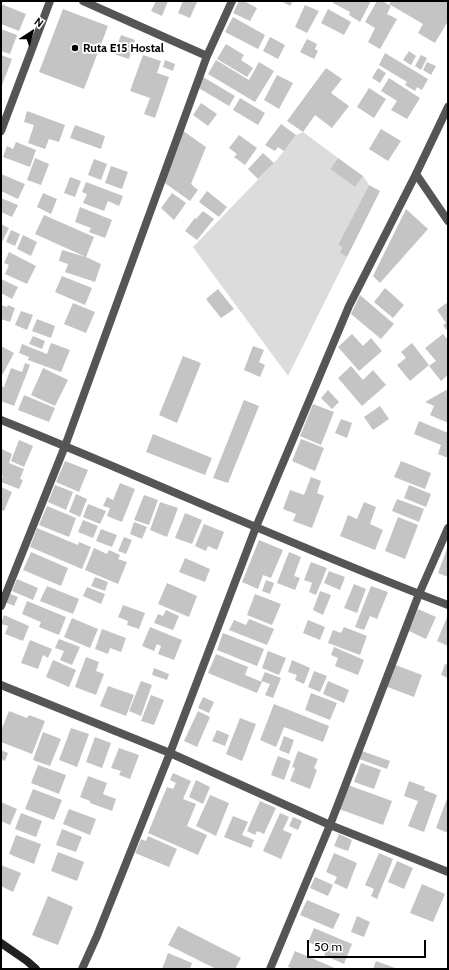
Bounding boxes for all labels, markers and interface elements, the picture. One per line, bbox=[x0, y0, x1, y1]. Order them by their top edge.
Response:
north arrow bbox=[12, 12, 52, 52]
text: N bbox=[32, 14, 46, 30]
place label: Ruta E15 Hostal bbox=[83, 41, 164, 55]
marker: Ruta E15 Hostal bbox=[70, 43, 80, 53]
scale bar bbox=[309, 932, 428, 958]
text: 50 m bbox=[314, 939, 342, 954]

